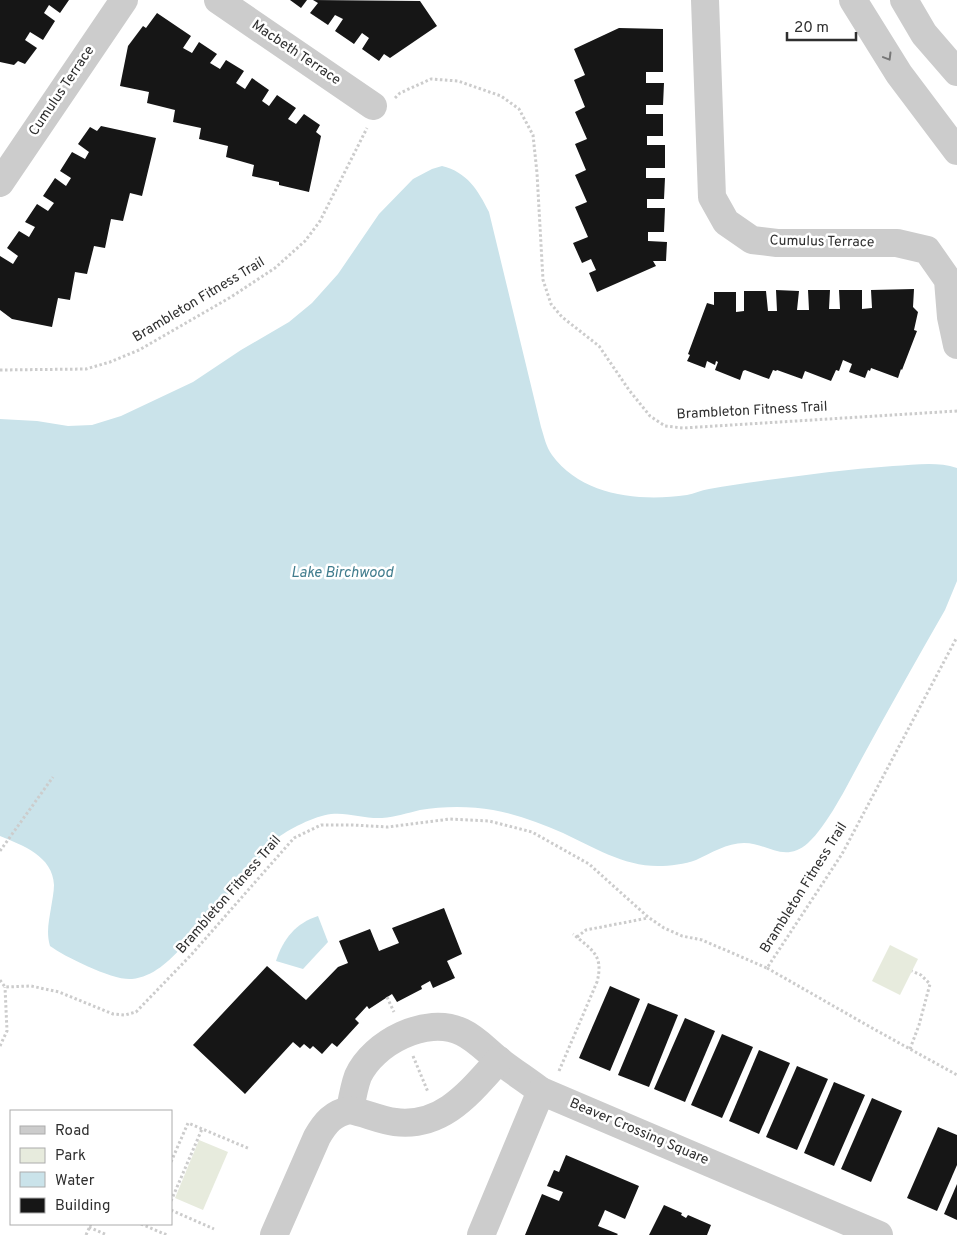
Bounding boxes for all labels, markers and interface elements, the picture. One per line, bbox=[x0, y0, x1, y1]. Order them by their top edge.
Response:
scale bar bbox=[787, 10, 856, 42]
street label: Macbeth Terrace bbox=[248, 17, 344, 89]
text: 20 m bbox=[794, 19, 829, 38]
street label: Cumulus Terrace bbox=[26, 43, 98, 139]
one-way arrow bbox=[881, 51, 891, 60]
street label: Cumulus Terrace bbox=[769, 233, 875, 251]
street label: Brambleton Fitness Trail bbox=[130, 254, 268, 346]
street label: Brambleton Fitness Trail bbox=[676, 399, 828, 423]
water label: Lake Birchwood bbox=[291, 564, 394, 583]
street label: Brambleton Fitness Trail bbox=[757, 819, 851, 957]
street label: Brambleton Fitness Trail bbox=[173, 832, 285, 958]
street label: Beaver Crossing Square bbox=[567, 1095, 711, 1169]
legend bbox=[10, 1110, 172, 1225]
text: Road bbox=[55, 1122, 90, 1141]
text: Park bbox=[55, 1147, 86, 1166]
text: Water bbox=[55, 1172, 95, 1191]
text: Building bbox=[55, 1197, 110, 1216]

